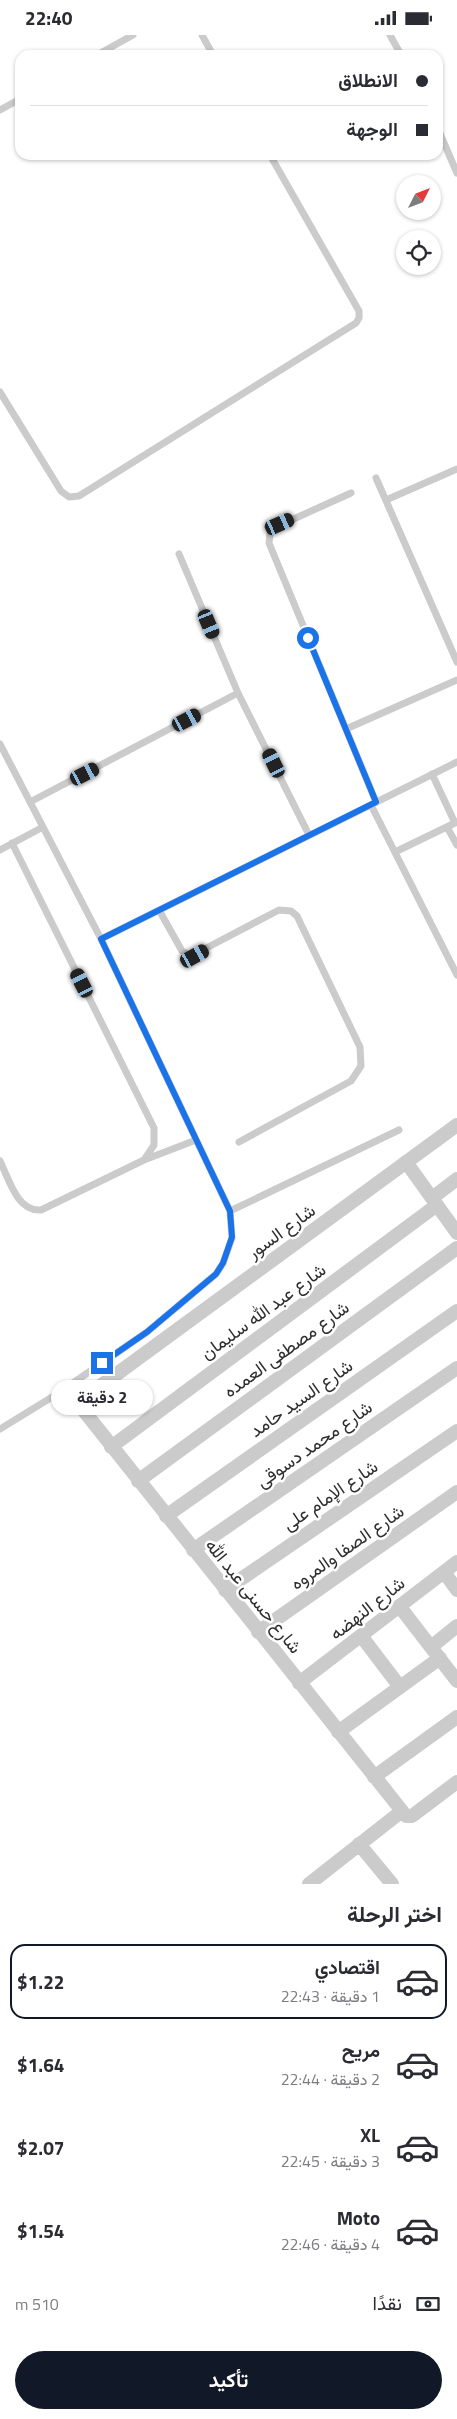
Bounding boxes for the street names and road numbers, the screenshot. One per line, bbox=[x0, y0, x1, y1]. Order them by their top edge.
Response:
street label: شارع السور bbox=[240, 1197, 321, 1266]
street label: شارع عبد الله سليمان bbox=[195, 1256, 331, 1366]
street label: شارع مصطفى العمده bbox=[217, 1294, 355, 1404]
street label: شارع السيد حامد bbox=[244, 1352, 358, 1444]
street label: شارع محمد دسوقى bbox=[250, 1394, 378, 1494]
street label: شارع الإمام على bbox=[277, 1453, 383, 1537]
street label: شارع الصفا والمروه bbox=[285, 1498, 409, 1596]
street label: شارع حسنى عبد الله bbox=[199, 1533, 309, 1659]
street label: شارع النهضه bbox=[323, 1570, 411, 1646]

